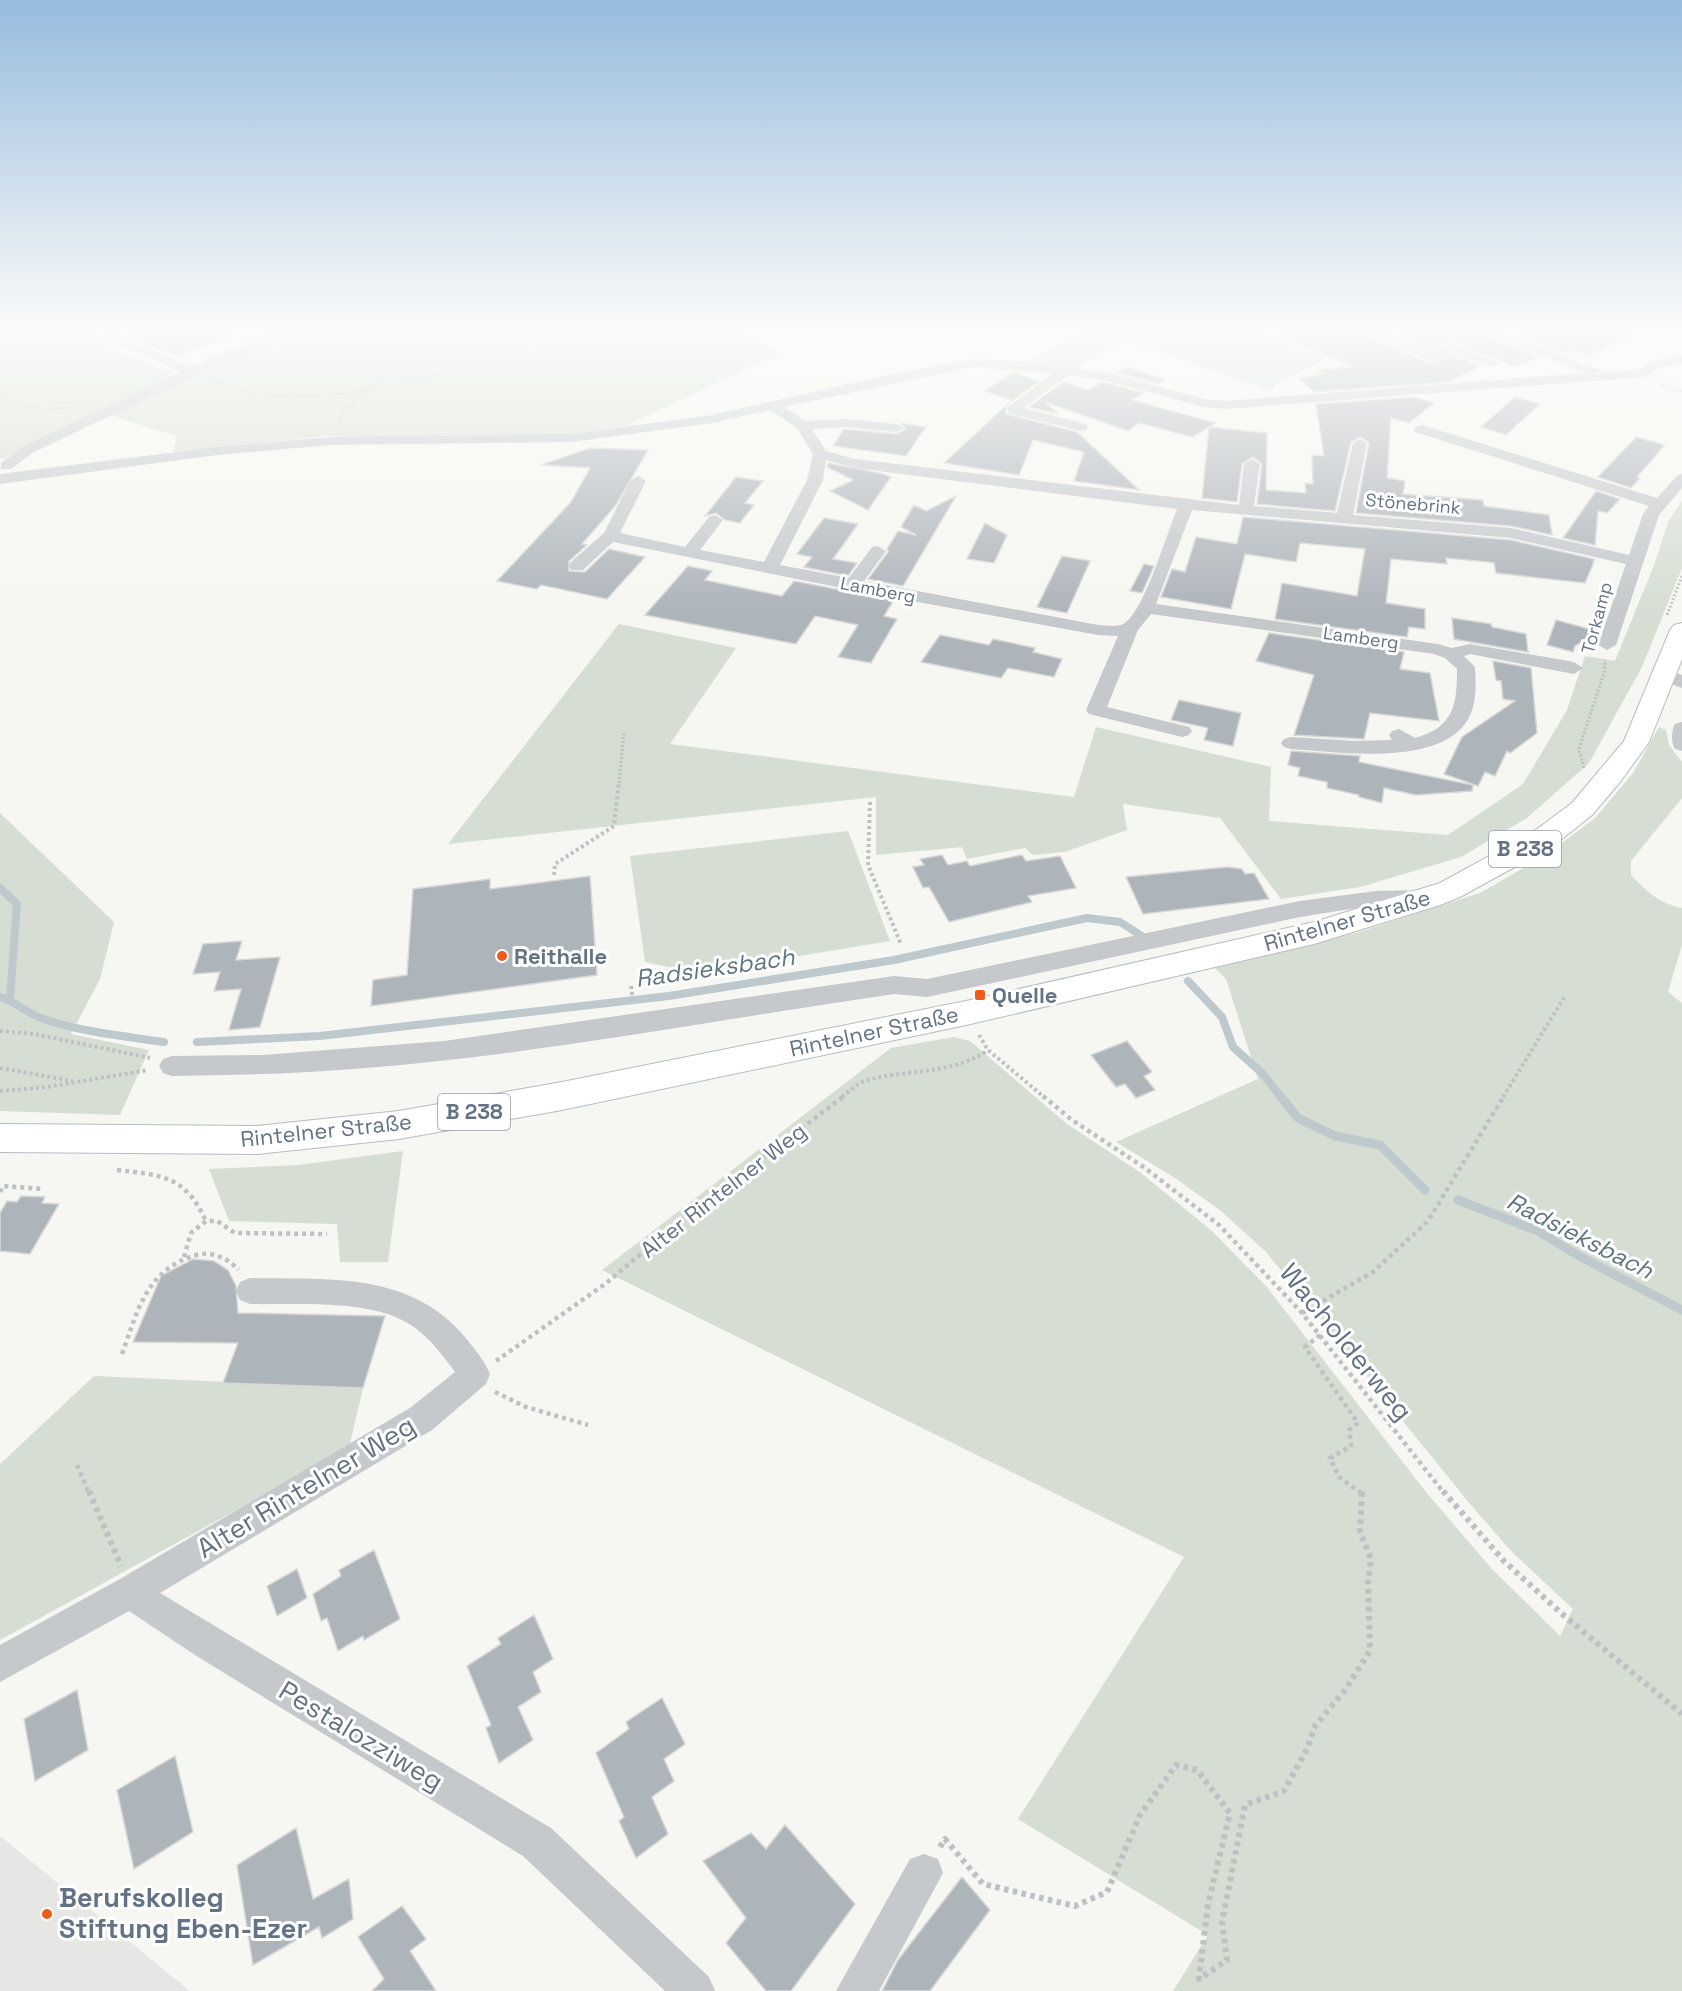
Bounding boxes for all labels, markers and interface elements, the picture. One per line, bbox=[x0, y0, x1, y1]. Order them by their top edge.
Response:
street label: Stönebrink bbox=[1365, 488, 1462, 519]
street label: Lamberg bbox=[839, 571, 918, 608]
street label: Torkamp bbox=[1576, 579, 1617, 656]
street label: Lamberg bbox=[1322, 621, 1400, 654]
road number: B 238 bbox=[1489, 831, 1561, 867]
street label: Rintelner Straße bbox=[1260, 883, 1434, 957]
water label: Radsieksbach bbox=[634, 941, 798, 994]
place label: Reithalle bbox=[514, 942, 607, 970]
marker: Reithalle bbox=[495, 949, 509, 963]
place label: Quelle bbox=[992, 981, 1058, 1009]
marker: Quelle bbox=[973, 988, 987, 1002]
street label: Rintelner Straße bbox=[787, 999, 961, 1063]
road number: B 238 bbox=[438, 1094, 510, 1130]
street label: Rintelner Straße bbox=[239, 1107, 413, 1153]
street label: Alter Rintelner Weg bbox=[634, 1116, 812, 1264]
water label: Radsieksbach bbox=[1502, 1185, 1660, 1286]
street label: Wacholderweg bbox=[1272, 1256, 1421, 1428]
street label: Alter Rintelner Weg bbox=[190, 1407, 421, 1566]
street label: Pestalozziweg bbox=[273, 1673, 450, 1798]
place label: Berufskolleg Stiftung Eben-Ezer bbox=[59, 1880, 307, 1946]
marker: Berufskolleg Stiftung Eben-Ezer bbox=[40, 1907, 54, 1921]

